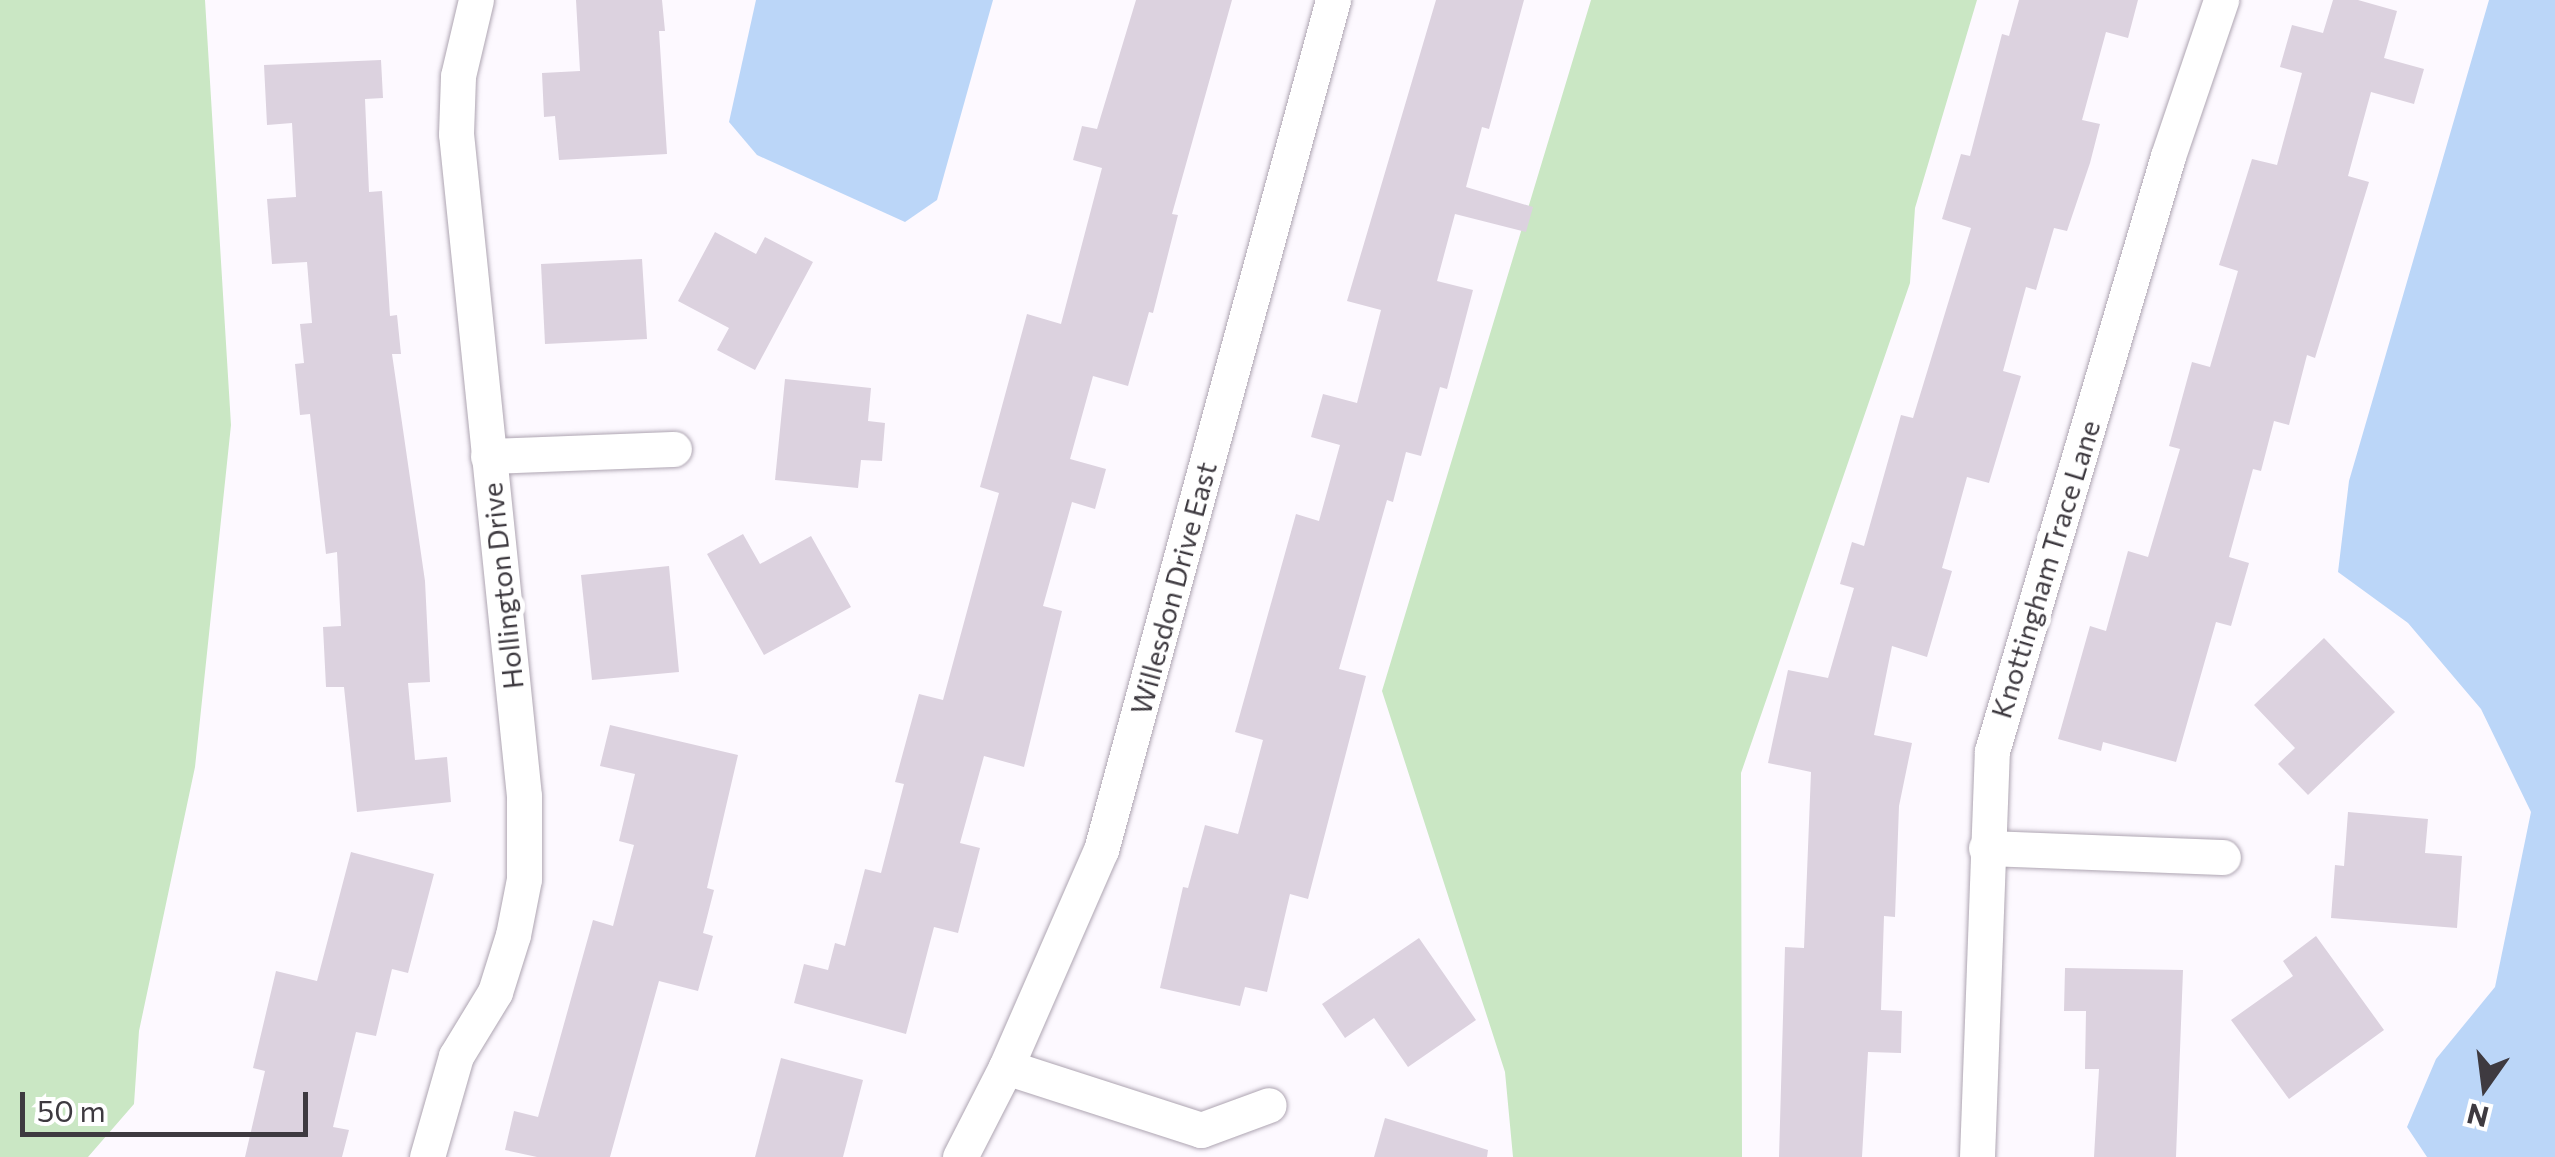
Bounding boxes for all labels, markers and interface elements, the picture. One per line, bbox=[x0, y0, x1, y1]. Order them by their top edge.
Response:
street label: Knottingham Trace Lane bbox=[1984, 416, 2106, 722]
street label: Willesdon Drive East bbox=[1123, 458, 1223, 718]
street label: Hollington Drive bbox=[474, 481, 530, 691]
north arrow bbox=[2435, 1037, 2535, 1137]
scale bar bbox=[25, 1072, 312, 1134]
text: 50 m bbox=[37, 1091, 106, 1128]
text: N bbox=[2463, 1097, 2492, 1135]

